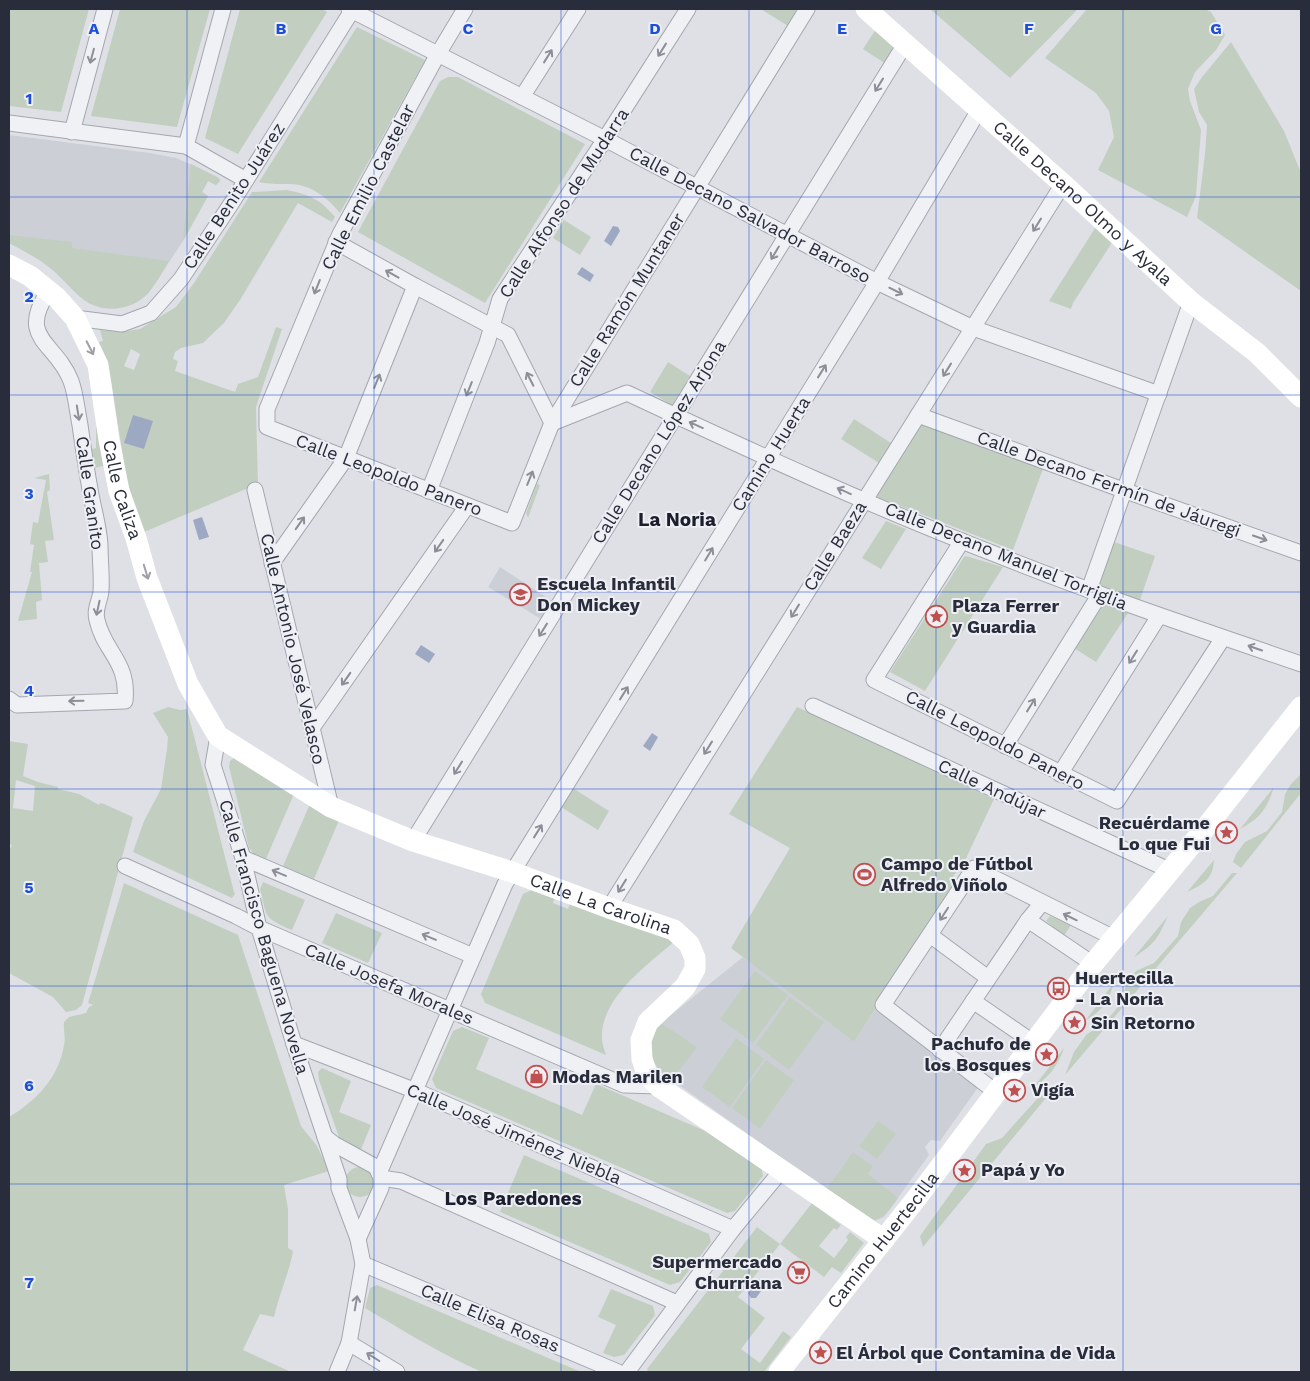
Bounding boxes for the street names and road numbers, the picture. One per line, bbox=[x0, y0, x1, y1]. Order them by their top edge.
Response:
street label: Calle Emilio Castelar bbox=[316, 100, 419, 273]
street label: Calle Alfonso de Mudarra bbox=[494, 104, 633, 302]
street label: Calle Decano Olmo y Ayala bbox=[989, 116, 1177, 290]
street label: Calle Benito Juárez bbox=[178, 118, 289, 273]
street label: Calle Decano Salvador Barroso bbox=[626, 142, 875, 287]
street label: Calle Ramón Muntaner bbox=[564, 209, 689, 391]
street label: Calle Decano López Arjona bbox=[587, 336, 730, 547]
street label: Camino Huerta bbox=[727, 392, 814, 515]
street label: Calle Decano Fermín de Jáuregi bbox=[974, 426, 1244, 541]
street label: Calle Leopoldo Panero bbox=[293, 429, 485, 520]
street label: Calle Granito bbox=[72, 435, 109, 551]
street label: Calle Caliza bbox=[99, 438, 147, 542]
street label: Calle Baeza bbox=[799, 497, 871, 595]
street label: Calle Decano Manuel Torriglia bbox=[882, 497, 1130, 614]
street label: Calle Antonio José Velasco bbox=[257, 531, 330, 766]
street label: Calle Leopoldo Panero bbox=[902, 685, 1088, 794]
street label: Calle Andújar bbox=[935, 754, 1050, 823]
street label: Calle Francisco Baguena Novella bbox=[215, 797, 314, 1077]
street label: Calle La Carolina bbox=[527, 869, 674, 938]
street label: Calle Josefa Morales bbox=[302, 938, 477, 1029]
street label: Calle José Jiménez Niebla bbox=[404, 1079, 625, 1188]
street label: Camino Huertecilla bbox=[822, 1167, 943, 1312]
street label: Calle Elisa Rosas bbox=[418, 1279, 563, 1356]

